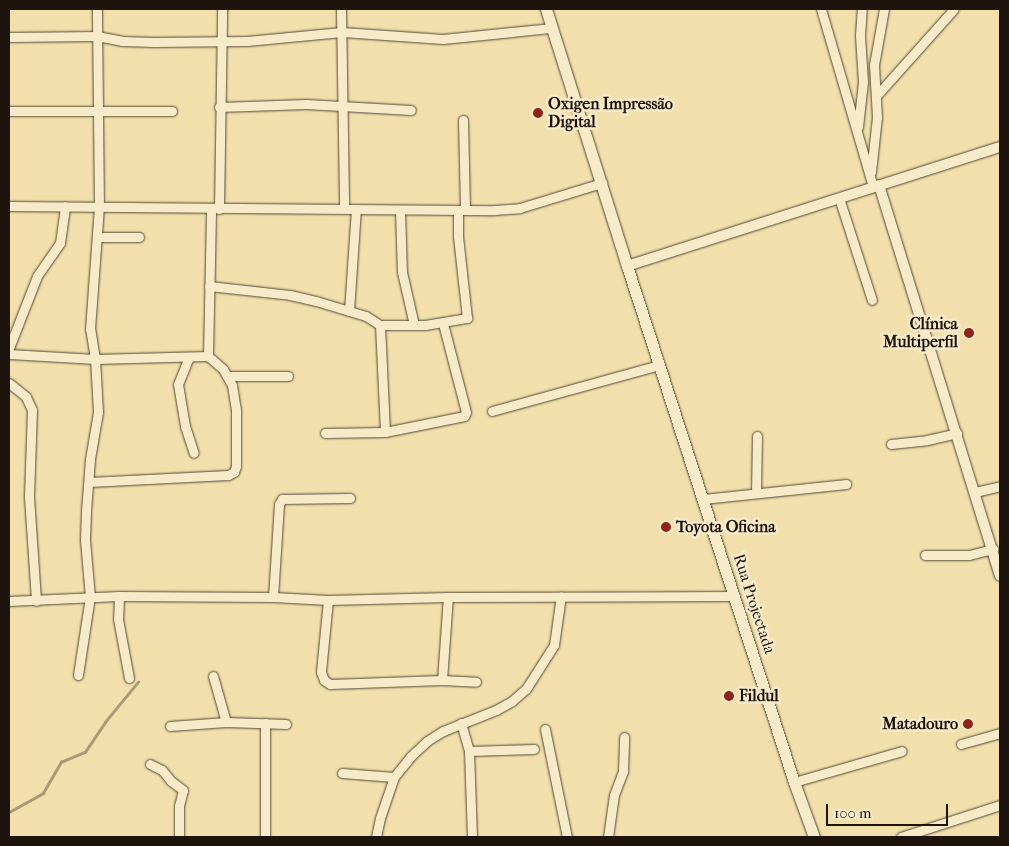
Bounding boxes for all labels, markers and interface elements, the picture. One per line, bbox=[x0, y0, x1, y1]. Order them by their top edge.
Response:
place label: Oxigen Impressão Digital bbox=[548, 94, 673, 132]
marker: Oxigen Impressão Digital bbox=[532, 107, 544, 119]
place label: Clínica Multiperfil bbox=[883, 314, 958, 352]
marker: Clínica Multiperfil bbox=[962, 326, 976, 340]
place label: Toyota Oficina bbox=[676, 517, 776, 537]
marker: Toyota Oficina bbox=[660, 521, 672, 533]
street label: Rua Projectada bbox=[729, 552, 779, 656]
place label: Fildul bbox=[739, 686, 779, 706]
marker: Fildul bbox=[723, 690, 735, 702]
place label: Matadouro bbox=[882, 714, 958, 734]
marker: Matadouro bbox=[962, 718, 974, 730]
scale bar bbox=[829, 794, 952, 826]
text: 100 m bbox=[834, 804, 872, 822]

